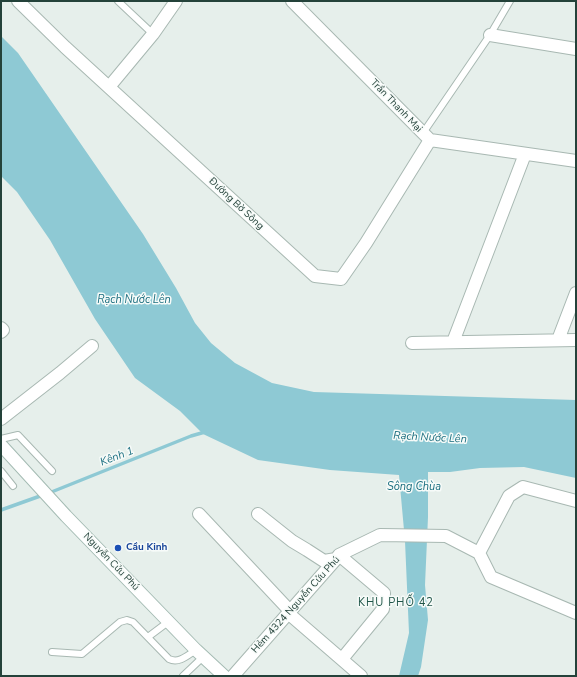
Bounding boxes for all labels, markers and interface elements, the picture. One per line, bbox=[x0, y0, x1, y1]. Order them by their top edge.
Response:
street label: Trần Thanh Mại bbox=[368, 77, 424, 135]
street label: Đường Bờ Sông bbox=[206, 175, 266, 233]
water label: Rạch Nước Lên bbox=[97, 293, 171, 307]
water label: Rạch Nước Lên bbox=[393, 429, 467, 447]
water label: Kênh 1 bbox=[99, 445, 135, 469]
water label: Sông Chùa bbox=[387, 480, 441, 494]
street label: Nguyễn Cửu Phú bbox=[80, 531, 142, 593]
place label: Cầu Kinh bbox=[126, 542, 167, 554]
marker: Cầu Kinh bbox=[113, 543, 123, 553]
street label: Hẻm 4324 Nguyễn Cửu Phú bbox=[249, 554, 343, 656]
district label: KHU PHỐ 42 bbox=[358, 596, 434, 610]

